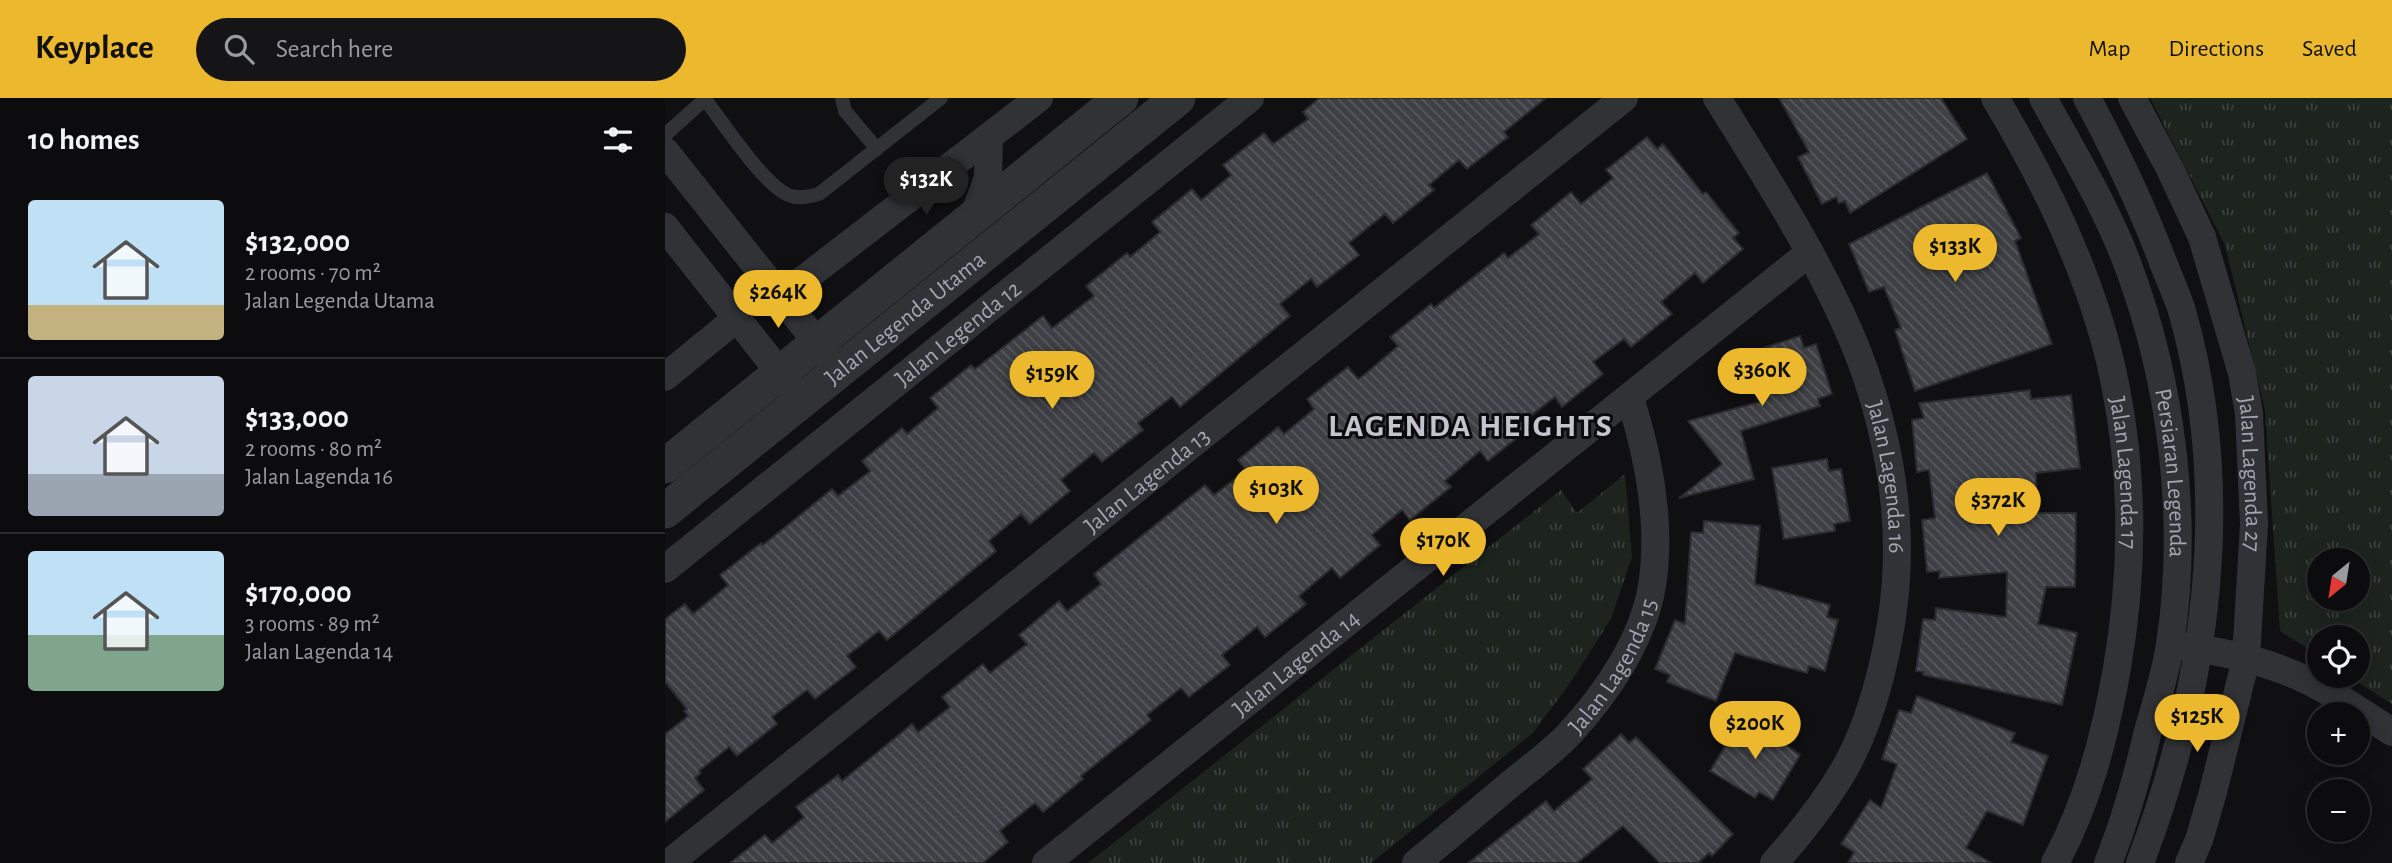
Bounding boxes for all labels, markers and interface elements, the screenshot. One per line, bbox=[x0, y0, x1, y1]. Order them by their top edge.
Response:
search box bbox=[196, 18, 686, 81]
icon: search bbox=[220, 30, 258, 68]
text: Keyplace bbox=[35, 32, 154, 65]
text: Search here bbox=[276, 36, 393, 62]
text: Map bbox=[2088, 37, 2130, 61]
text: Directions bbox=[2168, 37, 2264, 61]
text: Saved bbox=[2302, 37, 2357, 61]
icon: filters bbox=[599, 121, 637, 159]
text: 10 homes bbox=[28, 125, 139, 155]
pin: $132K bbox=[877, 158, 975, 217]
text: $132K bbox=[900, 168, 952, 191]
pin: $133K bbox=[1906, 225, 2004, 284]
text: $132,000 bbox=[245, 227, 350, 257]
icon: home bbox=[84, 228, 168, 312]
text: $133K bbox=[1929, 235, 1981, 258]
street label: Jalan Legenda Utama bbox=[821, 247, 990, 390]
text: 2 rooms · 70 m² bbox=[245, 262, 381, 285]
pin: $264K bbox=[729, 271, 827, 330]
street label: Jalan Legenda 12 bbox=[891, 276, 1026, 391]
text: $264K bbox=[749, 281, 807, 304]
text: Jalan Legenda Utama bbox=[245, 290, 435, 313]
pin: $360K bbox=[1713, 348, 1811, 408]
pin: $159K bbox=[1003, 352, 1101, 411]
text: $360K bbox=[1734, 359, 1790, 382]
text: $159K bbox=[1025, 362, 1079, 385]
street label: Persiaran Legenda bbox=[2150, 387, 2189, 558]
street label: Jalan Lagenda 27 bbox=[2233, 394, 2265, 552]
street label: Jalan Lagenda 17 bbox=[2105, 395, 2140, 549]
street label: Jalan Lagenda 16 bbox=[1862, 398, 1908, 554]
text: $133,000 bbox=[245, 403, 349, 433]
icon: home bbox=[84, 404, 168, 488]
district label: LAGENDA HEIGHTS bbox=[1328, 410, 1614, 442]
street label: Jalan Lagenda 13 bbox=[1080, 424, 1215, 538]
text: 2 rooms · 80 m² bbox=[245, 438, 382, 461]
text: Jalan Lagenda 16 bbox=[245, 466, 393, 489]
pin: $103K bbox=[1227, 466, 1325, 526]
text: $103K bbox=[1249, 477, 1303, 500]
pin: $372K bbox=[1949, 478, 2047, 538]
text: $372K bbox=[1971, 489, 2025, 512]
pin: $170K bbox=[1394, 518, 1492, 578]
text: $170K bbox=[1416, 529, 1470, 552]
north arrow bbox=[2307, 548, 2369, 611]
map controls bbox=[2307, 548, 2370, 842]
text: $170,000 bbox=[245, 578, 352, 608]
icon: home bbox=[84, 579, 168, 663]
street label: Jalan Lagenda 15 bbox=[1564, 596, 1662, 739]
street label: Jalan Lagenda 14 bbox=[1229, 606, 1365, 722]
text: 3 rooms · 89 m² bbox=[245, 613, 380, 636]
button: locate bbox=[2307, 625, 2370, 688]
text: Jalan Lagenda 14 bbox=[245, 641, 393, 664]
pin: $125K bbox=[2148, 694, 2246, 754]
pin: $200K bbox=[1706, 702, 1804, 761]
button: + bbox=[2307, 702, 2370, 765]
text: $125K bbox=[2171, 705, 2223, 728]
text: $200K bbox=[1726, 712, 1784, 735]
button: − bbox=[2307, 779, 2370, 842]

